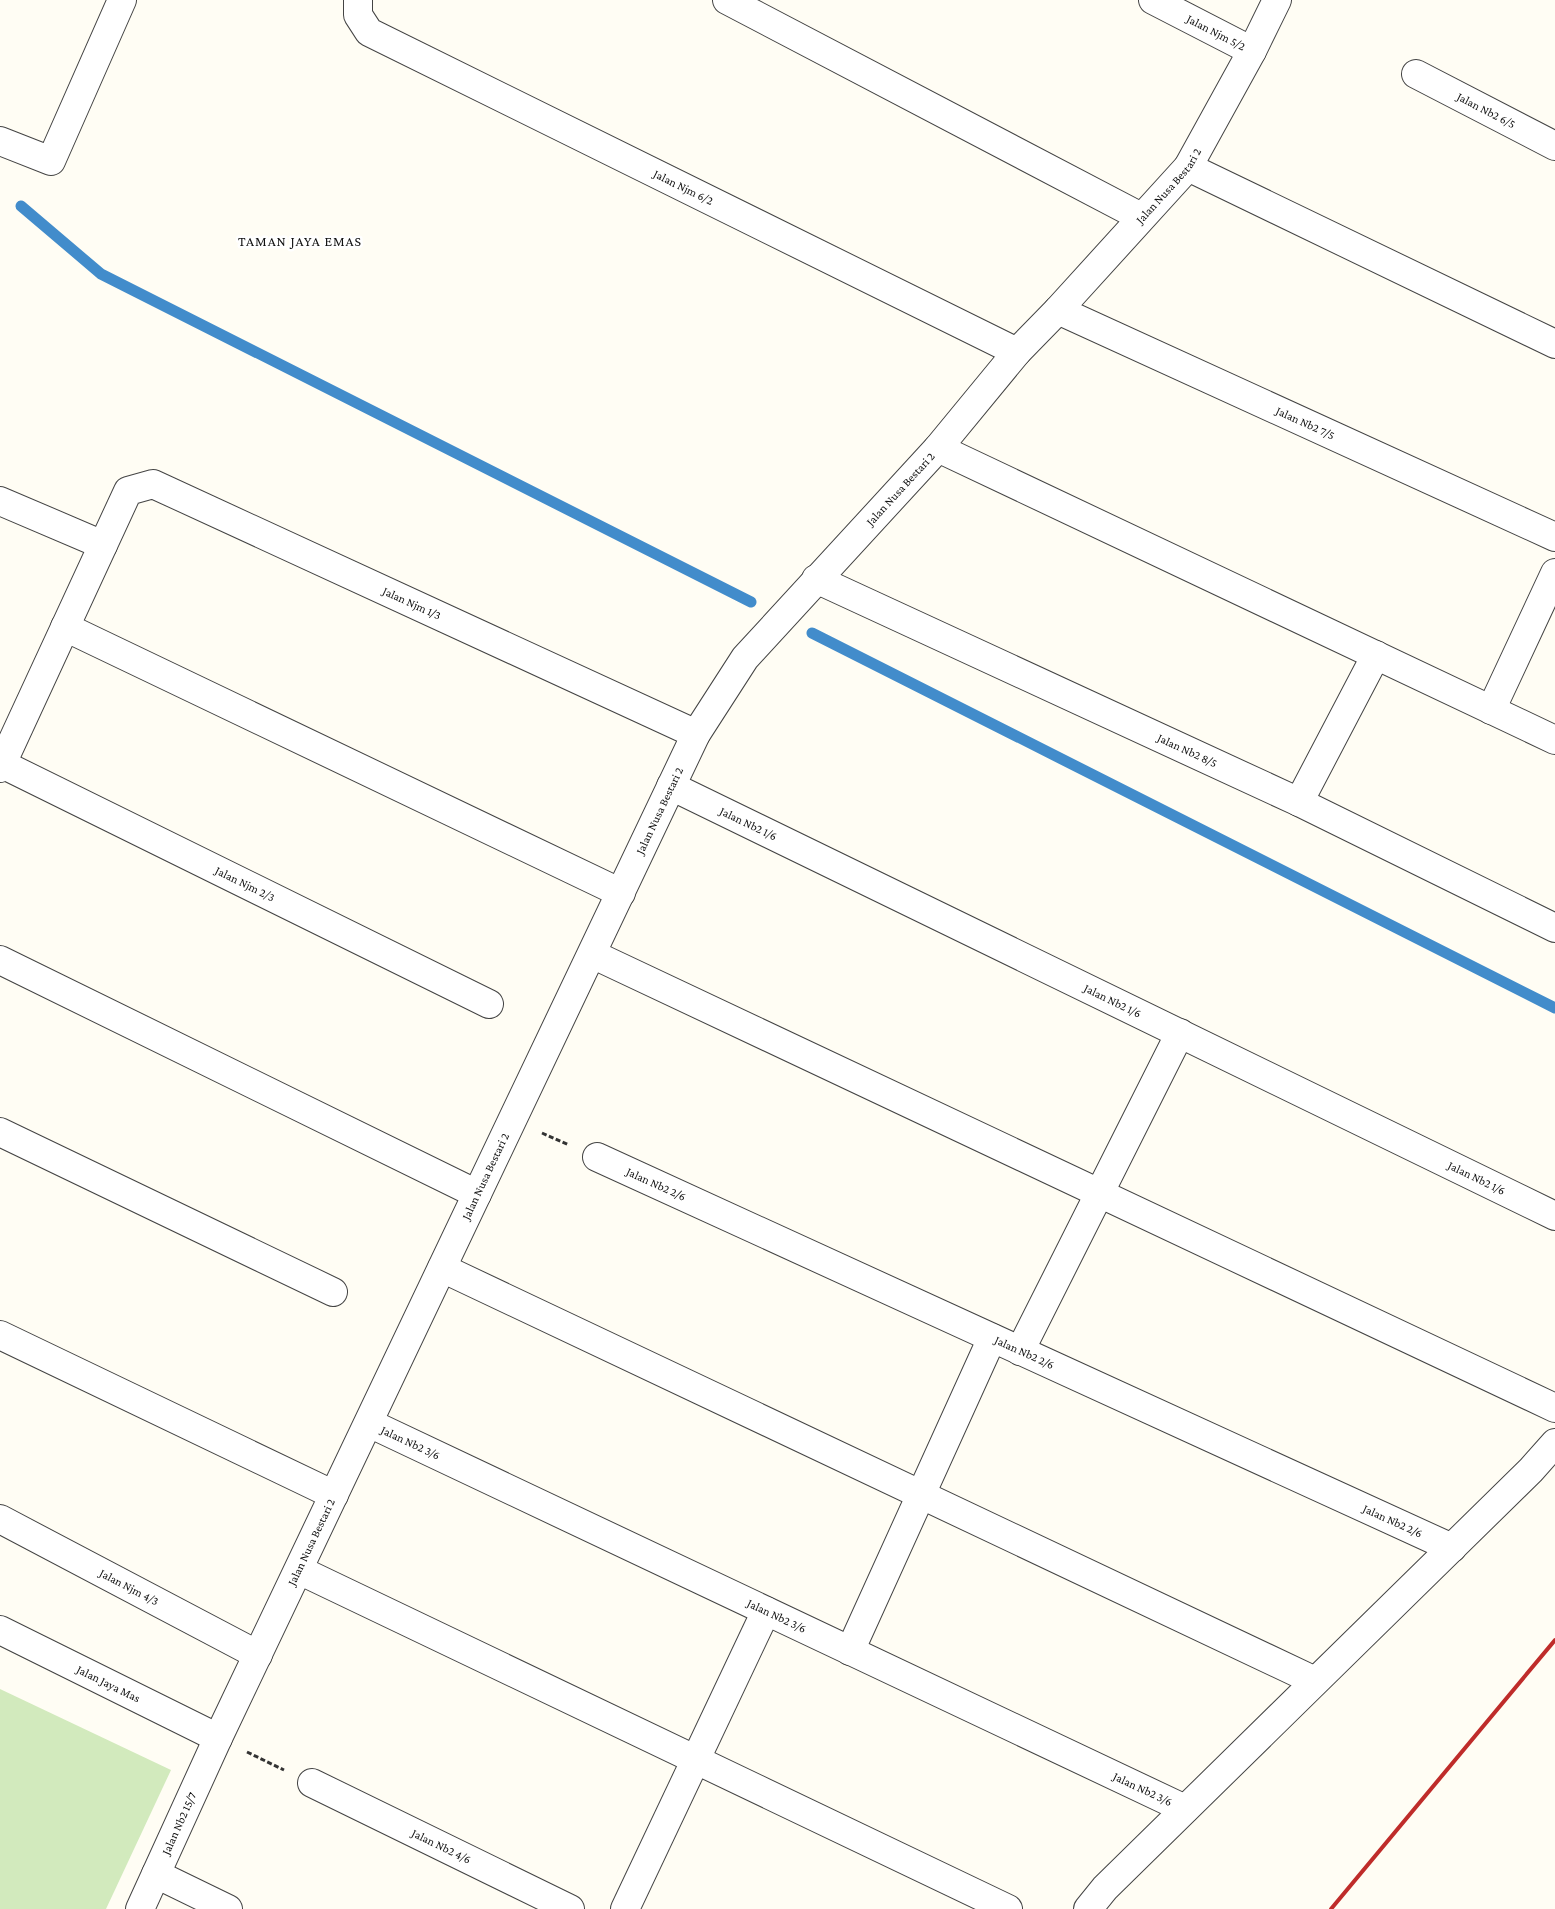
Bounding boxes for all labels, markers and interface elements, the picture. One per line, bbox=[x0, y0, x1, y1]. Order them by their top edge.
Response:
street label: Jalan Njm 5/2 bbox=[1183, 11, 1248, 54]
street label: Jalan Nb2 6/5 bbox=[1454, 89, 1518, 131]
street label: Jalan Nusa Bestari 2 bbox=[1132, 145, 1204, 227]
street label: Jalan Njm 6/2 bbox=[650, 166, 716, 208]
district label: TAMAN JAYA EMAS bbox=[238, 233, 362, 249]
street label: Jalan Nb2 7/5 bbox=[1273, 403, 1337, 442]
street label: Jalan Nusa Bestari 2 bbox=[863, 449, 938, 529]
street label: Jalan Njm 1/3 bbox=[379, 583, 443, 623]
street label: Jalan Nb2 8/5 bbox=[1154, 730, 1219, 770]
street label: Jalan Nusa Bestari 2 bbox=[632, 765, 686, 857]
street label: Jalan Nb2 1/6 bbox=[717, 803, 779, 843]
street label: Jalan Njm 2/3 bbox=[212, 863, 277, 904]
street label: Jalan Nb2 1/6 bbox=[1081, 980, 1143, 1021]
street label: Jalan Nusa Bestari 2 bbox=[458, 1130, 512, 1223]
street label: Jalan Nb2 1/6 bbox=[1445, 1158, 1508, 1198]
street label: Jalan Nb2 2/6 bbox=[623, 1164, 688, 1204]
street label: Jalan Nb2 2/6 bbox=[992, 1332, 1056, 1372]
street label: Jalan Nb2 3/6 bbox=[378, 1422, 442, 1463]
street label: Jalan Nusa Bestari 2 bbox=[284, 1496, 338, 1589]
street label: Jalan Nb2 2/6 bbox=[1360, 1501, 1425, 1541]
street label: Jalan Njm 4/3 bbox=[96, 1565, 161, 1609]
street label: Jalan Nb2 3/6 bbox=[744, 1595, 808, 1636]
street label: Jalan Jaya Mas bbox=[73, 1662, 143, 1705]
street label: Jalan Nb2 3/6 bbox=[1110, 1769, 1175, 1809]
street label: Jalan Nb2 15/7 bbox=[158, 1789, 200, 1858]
street label: Jalan Nb2 4/6 bbox=[409, 1825, 473, 1867]

